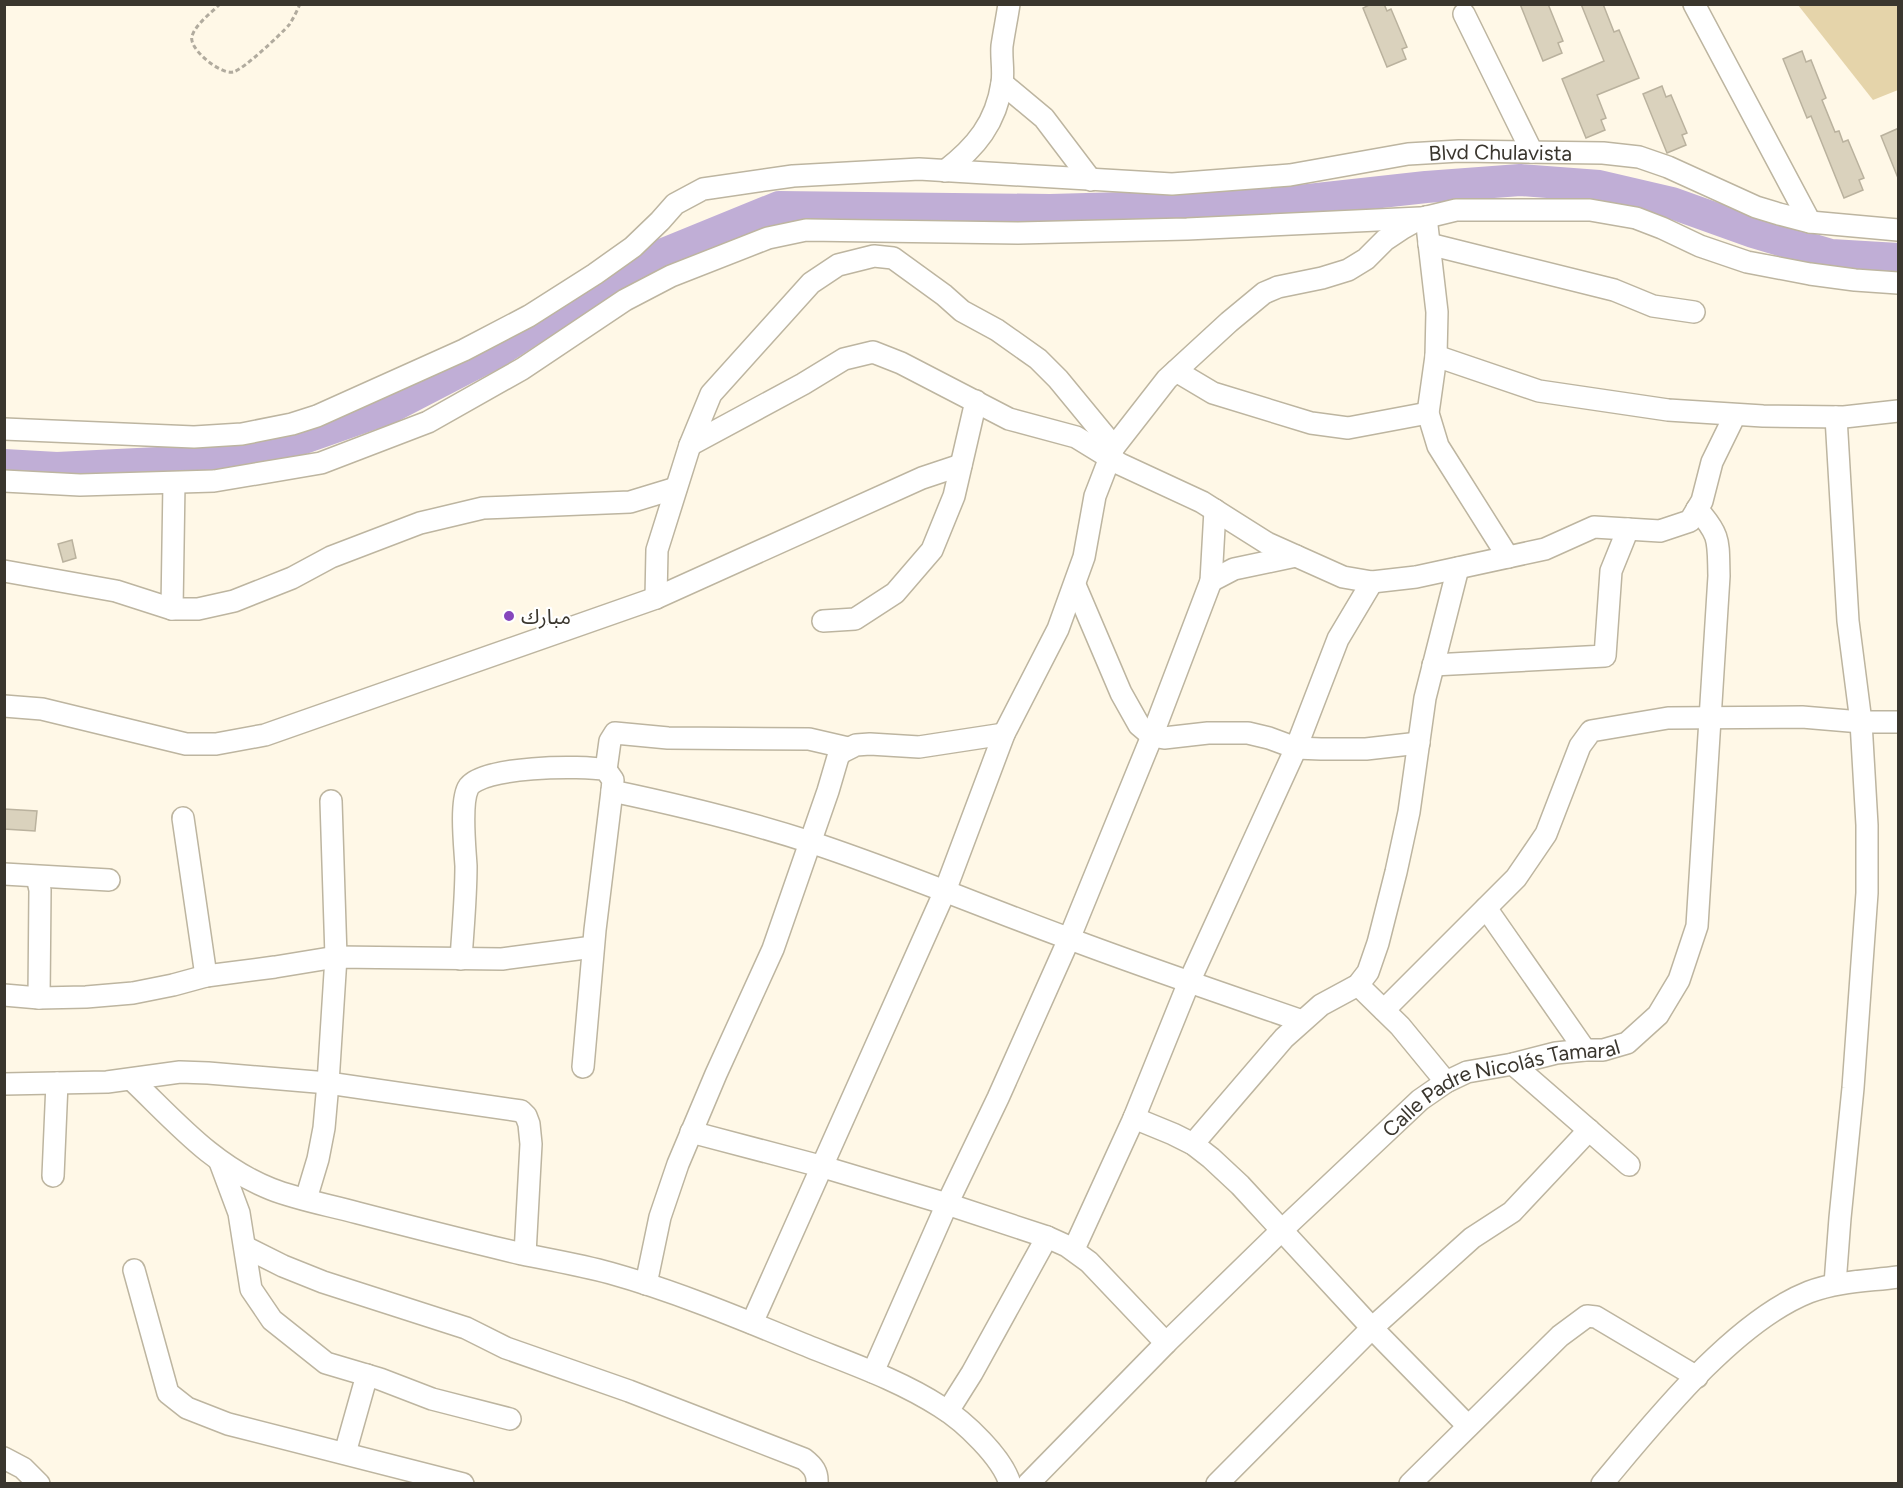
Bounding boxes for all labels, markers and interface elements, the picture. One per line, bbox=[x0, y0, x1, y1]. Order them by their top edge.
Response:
street label: Blvd Chulavista bbox=[1428, 138, 1572, 165]
place label: مبارك bbox=[521, 604, 571, 629]
marker: مبارك bbox=[502, 609, 516, 623]
street label: Calle Padre Nicolás Tamaral bbox=[1377, 1033, 1623, 1142]

